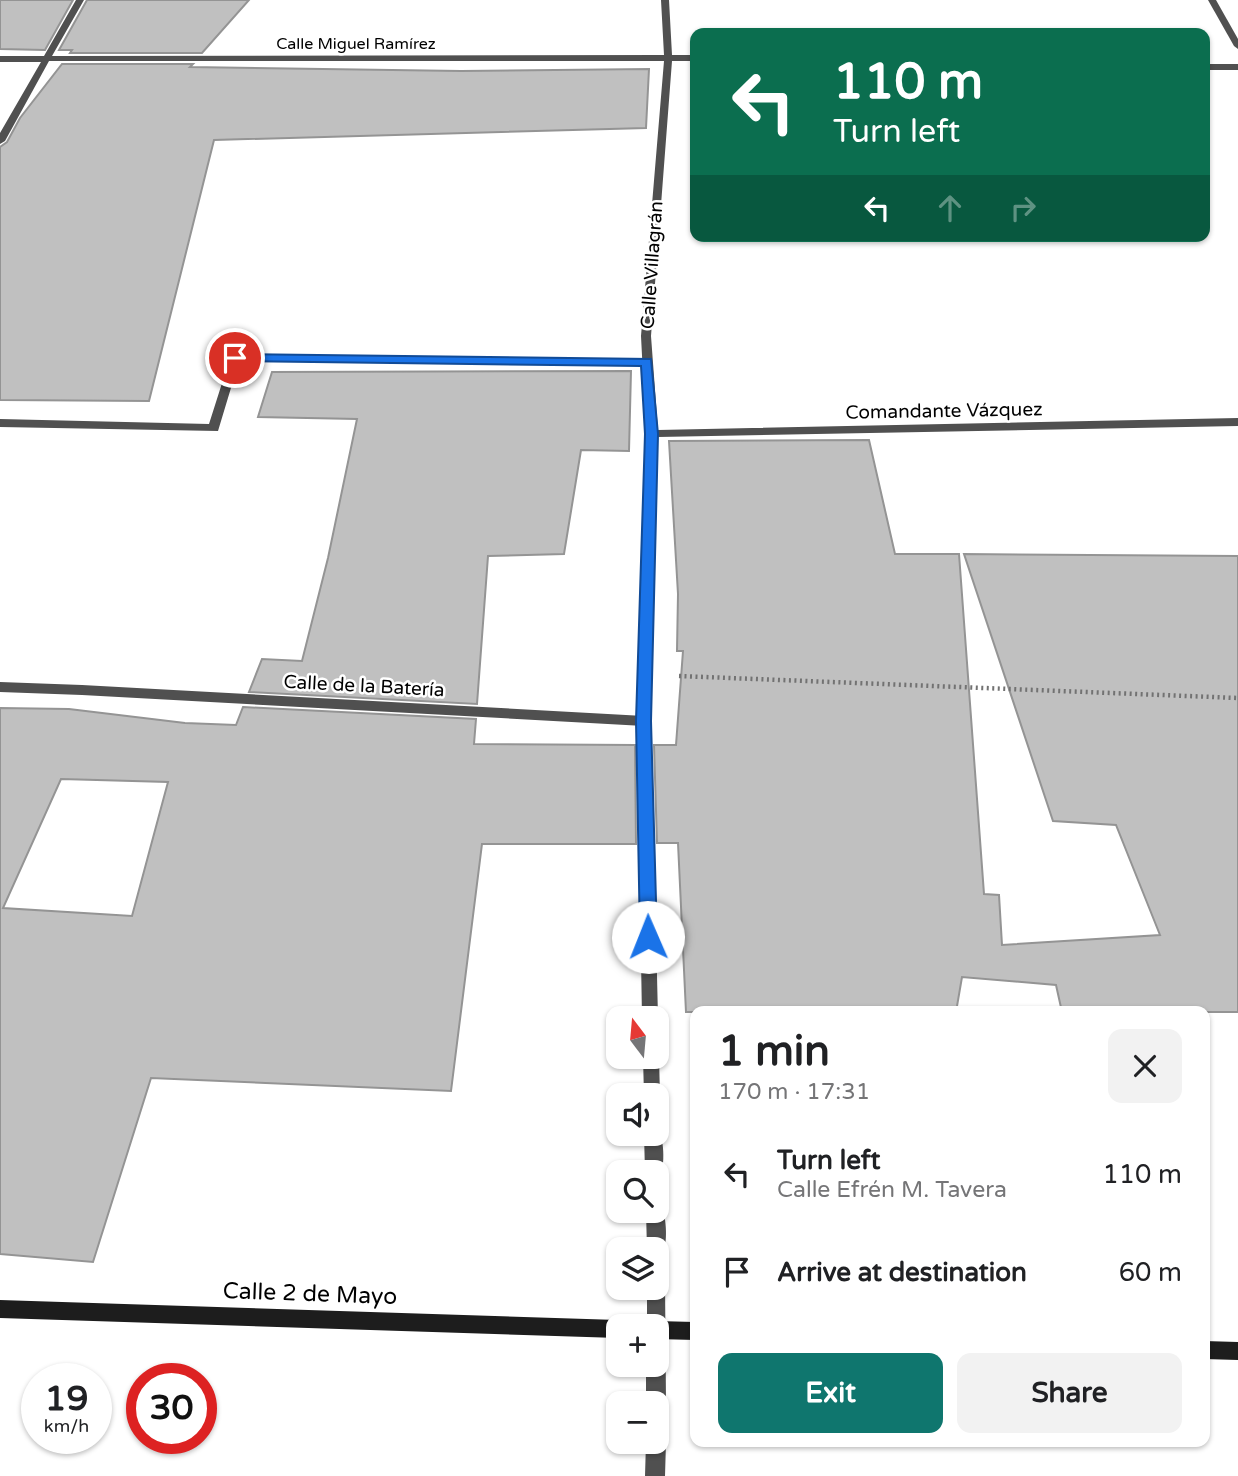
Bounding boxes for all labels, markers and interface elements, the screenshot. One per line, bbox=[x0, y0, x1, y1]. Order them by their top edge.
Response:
street label: Calle Miguel Ramírez bbox=[276, 34, 436, 54]
text: 110 m bbox=[833, 53, 983, 112]
icon: left bbox=[718, 56, 809, 147]
text: Turn left bbox=[833, 113, 960, 151]
icon: left bbox=[858, 189, 896, 227]
icon: ahead bbox=[931, 189, 969, 227]
icon: right bbox=[1004, 189, 1042, 227]
street label: Calle Villagrán bbox=[637, 200, 667, 330]
pin bbox=[205, 328, 265, 388]
icon: arrive bbox=[216, 339, 254, 377]
street label: Comandante Vázquez bbox=[845, 398, 1043, 424]
street label: Calle de la Batería bbox=[283, 671, 445, 701]
position arrow bbox=[611, 900, 685, 974]
north arrow bbox=[606, 1006, 668, 1069]
map controls bbox=[606, 1006, 669, 1454]
text: 1 min bbox=[718, 1026, 830, 1077]
button: close bbox=[1108, 1029, 1182, 1103]
text: 170 m · 17:31 bbox=[718, 1078, 870, 1106]
button: sound bbox=[606, 1083, 669, 1146]
text: Turn left bbox=[777, 1145, 880, 1176]
icon: left bbox=[718, 1155, 756, 1193]
text: 110 m bbox=[1102, 1159, 1182, 1190]
button: search bbox=[606, 1160, 669, 1223]
text: Calle Efrén M. Tavera bbox=[777, 1176, 1007, 1204]
button: layers bbox=[606, 1237, 669, 1300]
icon: arrive bbox=[718, 1253, 756, 1291]
text: Arrive at destination bbox=[777, 1257, 1027, 1288]
text: 60 m bbox=[1119, 1257, 1182, 1288]
street label: Calle 2 de Mayo bbox=[222, 1277, 398, 1311]
button: + bbox=[606, 1314, 669, 1377]
button: Exit bbox=[718, 1353, 943, 1433]
button: Share bbox=[957, 1353, 1182, 1433]
speed limit sign: 30 bbox=[126, 1363, 217, 1454]
text: 19 bbox=[45, 1378, 88, 1420]
button: − bbox=[606, 1391, 669, 1454]
text: km/h bbox=[44, 1415, 89, 1437]

